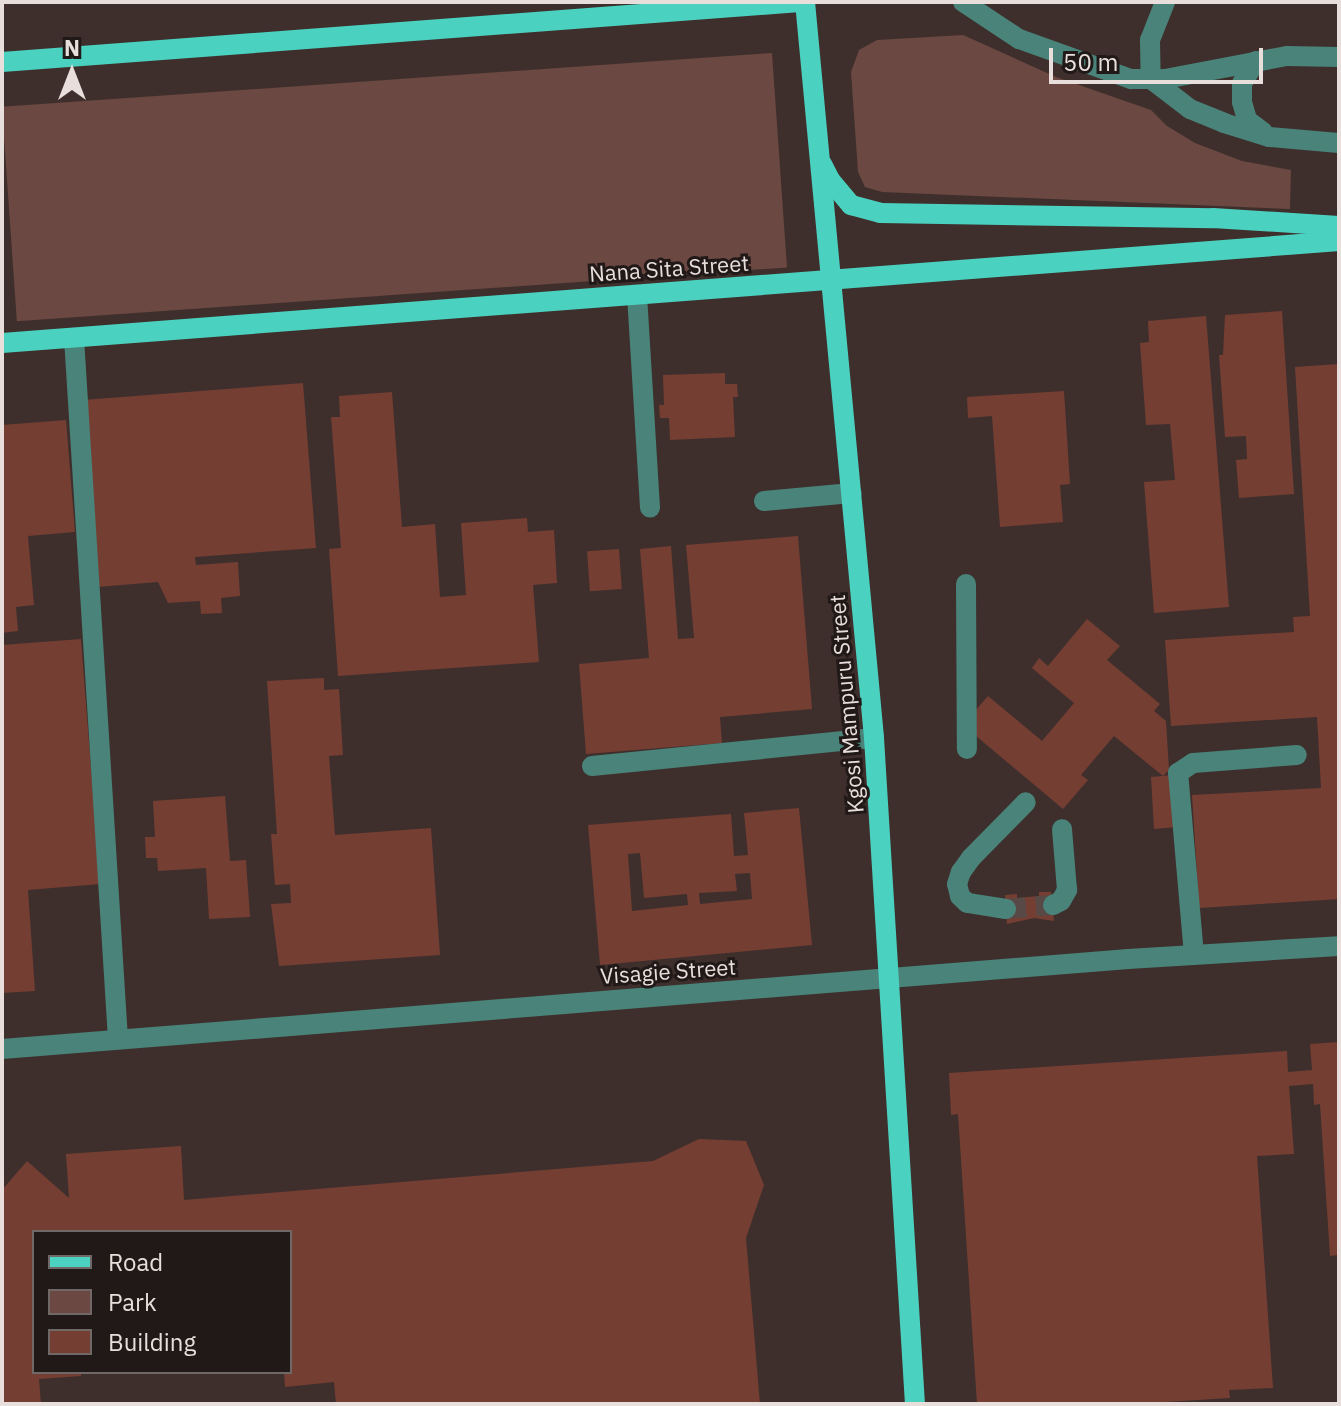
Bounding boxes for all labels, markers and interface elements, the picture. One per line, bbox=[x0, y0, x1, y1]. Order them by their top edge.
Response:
north arrow bbox=[32, 32, 112, 112]
scale bar bbox=[1053, 32, 1267, 82]
text: N bbox=[64, 33, 80, 62]
text: 50 m bbox=[1063, 46, 1118, 78]
street label: Nana Sita Street bbox=[588, 249, 750, 287]
street label: Kgosi Mampuru Street bbox=[823, 594, 869, 814]
street label: Visagie Street bbox=[599, 953, 737, 989]
legend bbox=[32, 1230, 292, 1374]
text: Road bbox=[108, 1246, 163, 1278]
text: Park bbox=[108, 1286, 157, 1318]
text: Building bbox=[108, 1326, 196, 1358]

